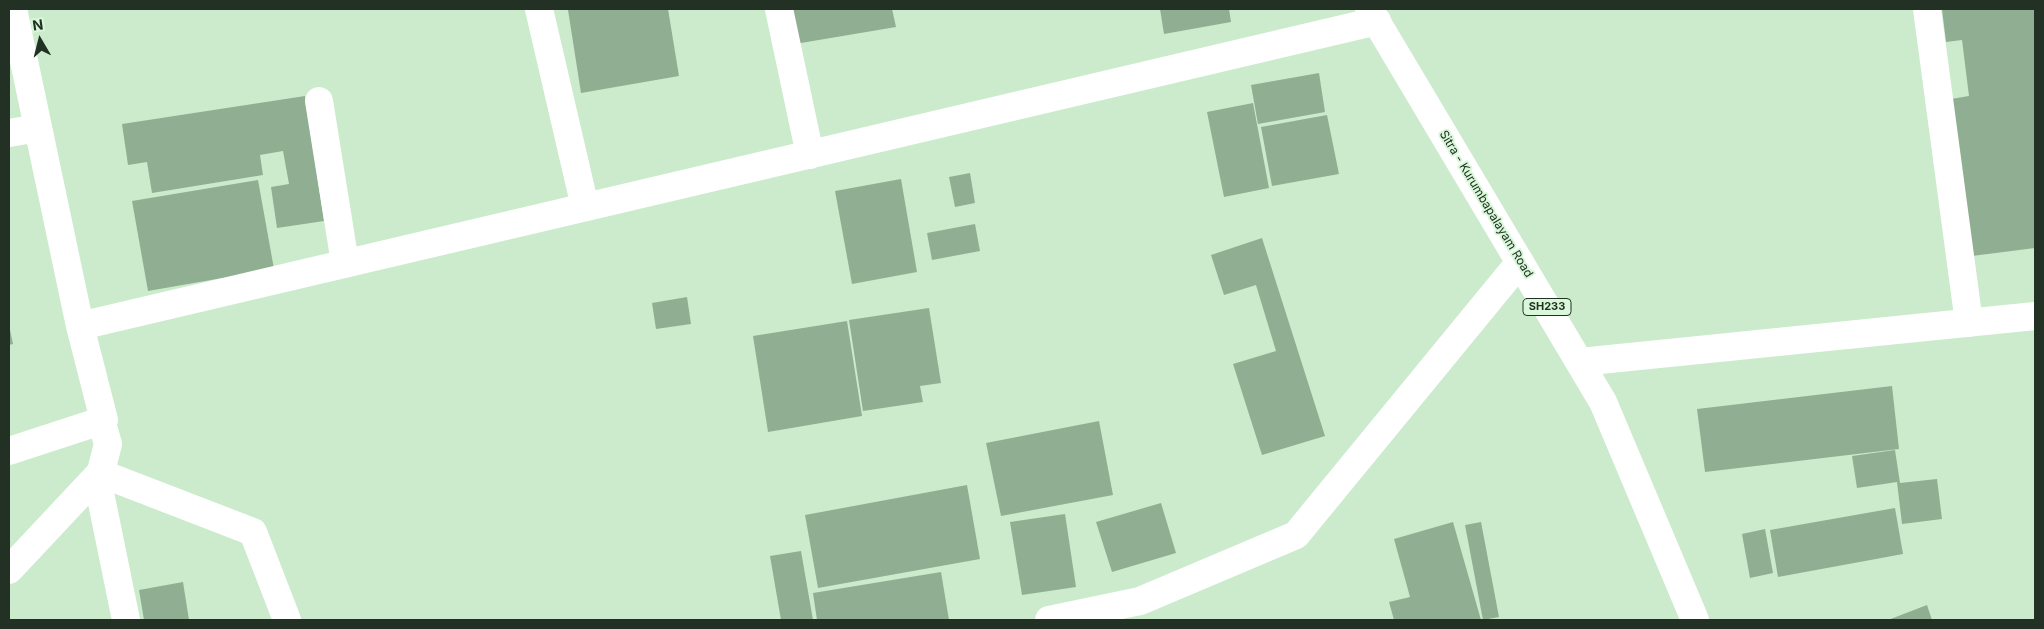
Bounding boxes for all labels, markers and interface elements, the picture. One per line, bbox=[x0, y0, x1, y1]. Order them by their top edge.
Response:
north arrow bbox=[15, 15, 65, 65]
text: N bbox=[31, 15, 44, 34]
street label: Sitra - Kurumbapalayam Road bbox=[1436, 128, 1536, 280]
road number: SH233 bbox=[1523, 298, 1571, 316]

